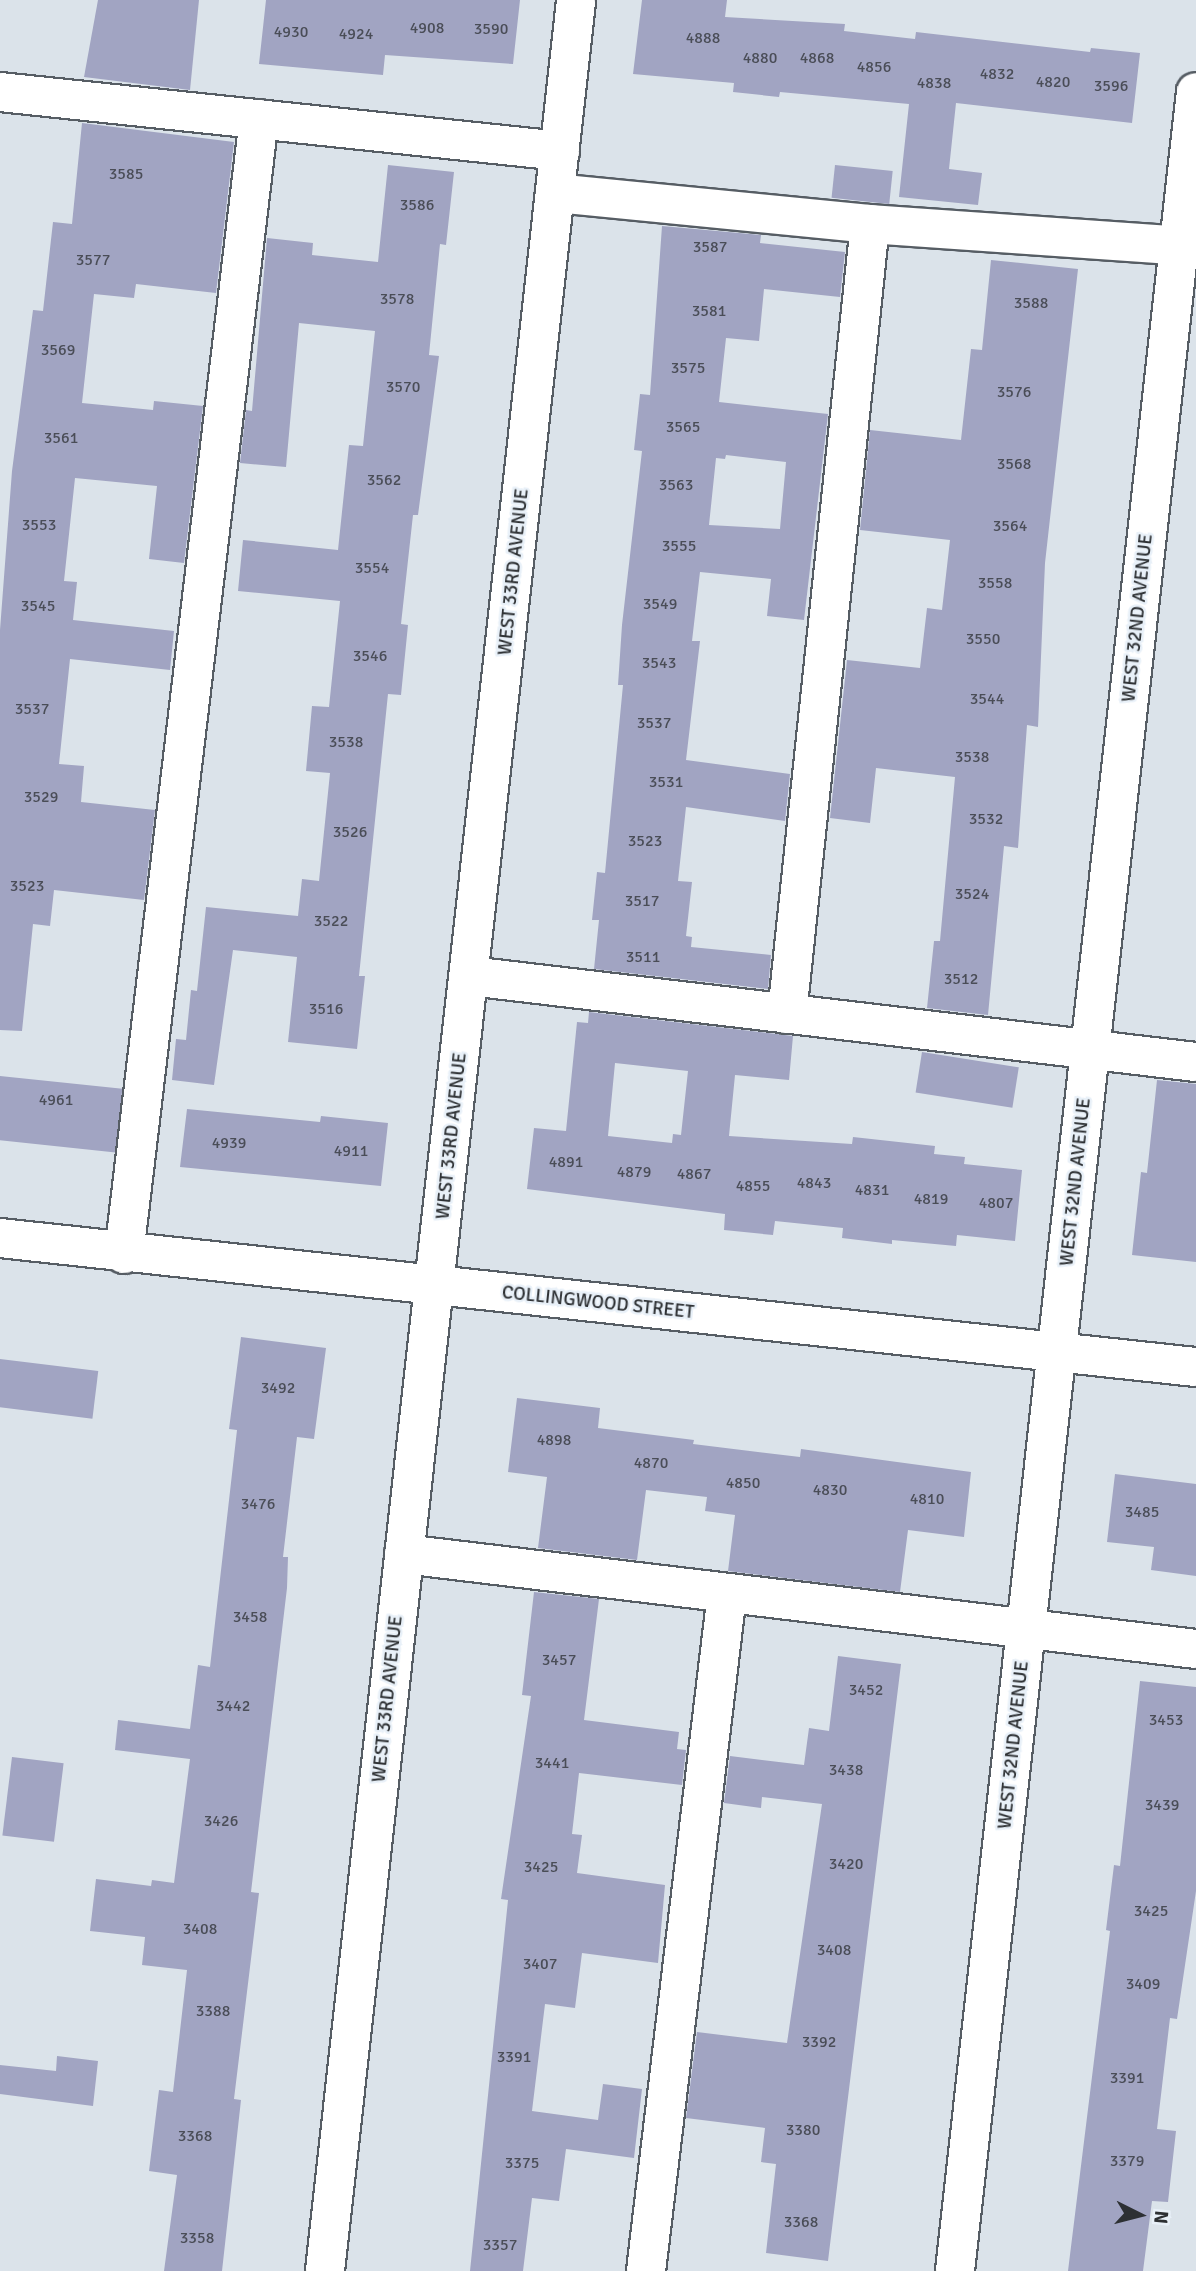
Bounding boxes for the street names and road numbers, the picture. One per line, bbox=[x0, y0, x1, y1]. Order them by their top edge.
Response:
street label: WEST 33RD AVENUE bbox=[494, 487, 534, 657]
street label: WEST 32ND AVENUE bbox=[1118, 533, 1158, 703]
street label: WEST 33RD AVENUE bbox=[432, 1051, 472, 1221]
street label: WEST 32ND AVENUE bbox=[1056, 1097, 1096, 1267]
street label: COLLINGWOOD STREET bbox=[501, 1282, 695, 1324]
street label: WEST 33RD AVENUE bbox=[368, 1614, 408, 1784]
street label: WEST 32ND AVENUE bbox=[994, 1660, 1034, 1830]

